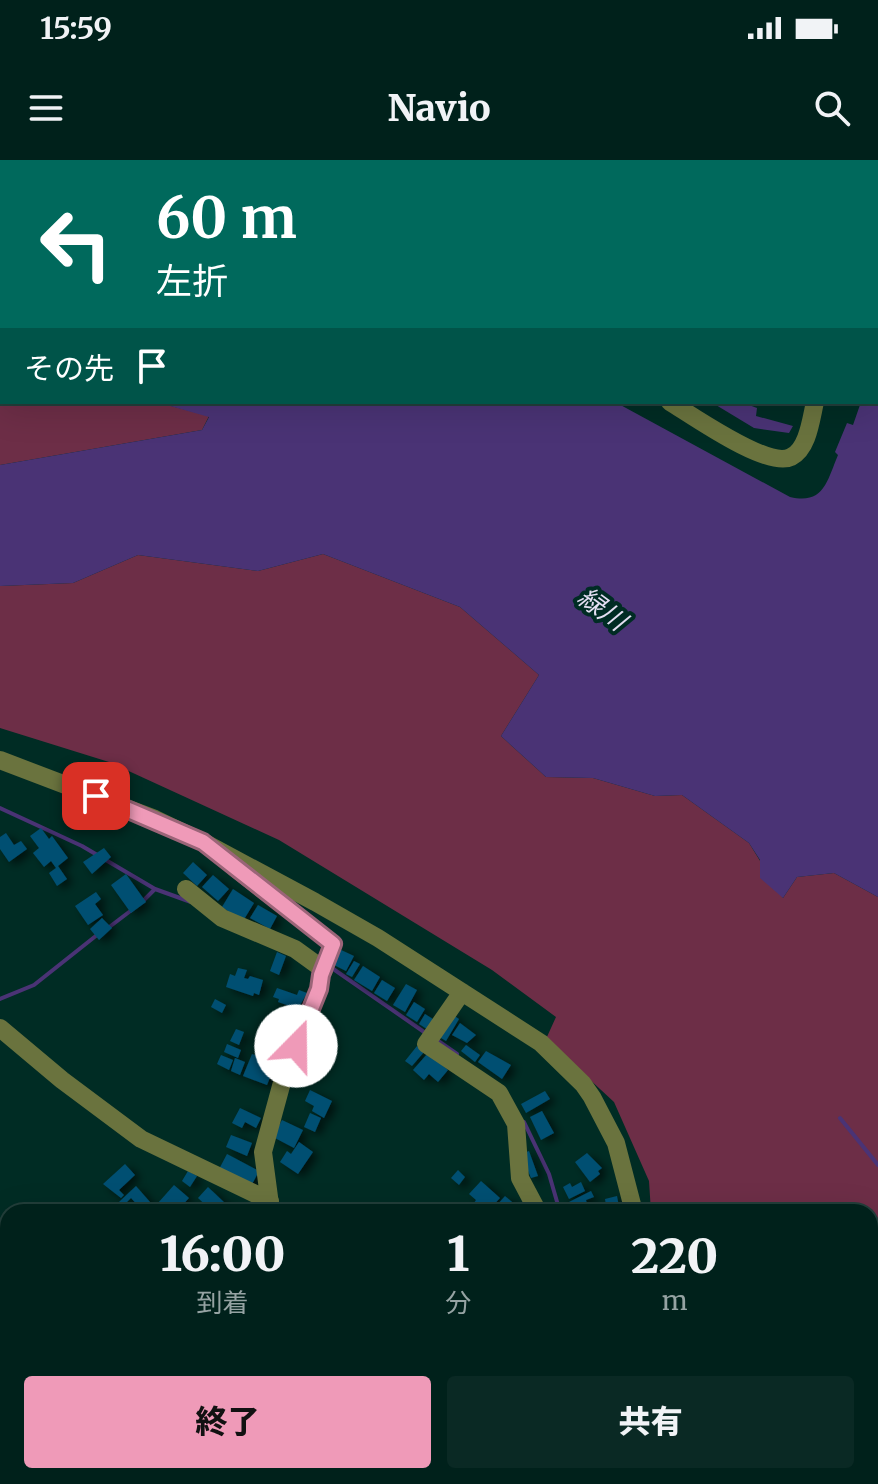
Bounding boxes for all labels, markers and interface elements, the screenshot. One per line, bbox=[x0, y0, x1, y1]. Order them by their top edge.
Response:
text: 15:59 bbox=[40, 9, 112, 47]
icon: menu bbox=[24, 86, 68, 130]
text: Navio bbox=[387, 86, 491, 131]
icon: search bbox=[810, 86, 854, 130]
text: 60 m bbox=[156, 183, 297, 253]
icon: left bbox=[24, 192, 128, 296]
text: 左折 bbox=[156, 259, 228, 304]
icon: arrive bbox=[130, 344, 174, 388]
text: その先 bbox=[24, 349, 114, 387]
water label: 緑川 bbox=[572, 580, 635, 639]
pin bbox=[62, 762, 130, 830]
icon: arrive bbox=[74, 774, 118, 818]
position arrow bbox=[254, 1004, 338, 1088]
text: 16:00 bbox=[160, 1224, 285, 1284]
text: 1 bbox=[447, 1224, 469, 1284]
text: 220 bbox=[631, 1226, 718, 1286]
text: m bbox=[662, 1284, 688, 1317]
text: 到着 bbox=[197, 1286, 249, 1319]
text: 分 bbox=[445, 1286, 471, 1319]
button: 終了 bbox=[24, 1376, 431, 1468]
button: 共有 bbox=[447, 1376, 854, 1468]

